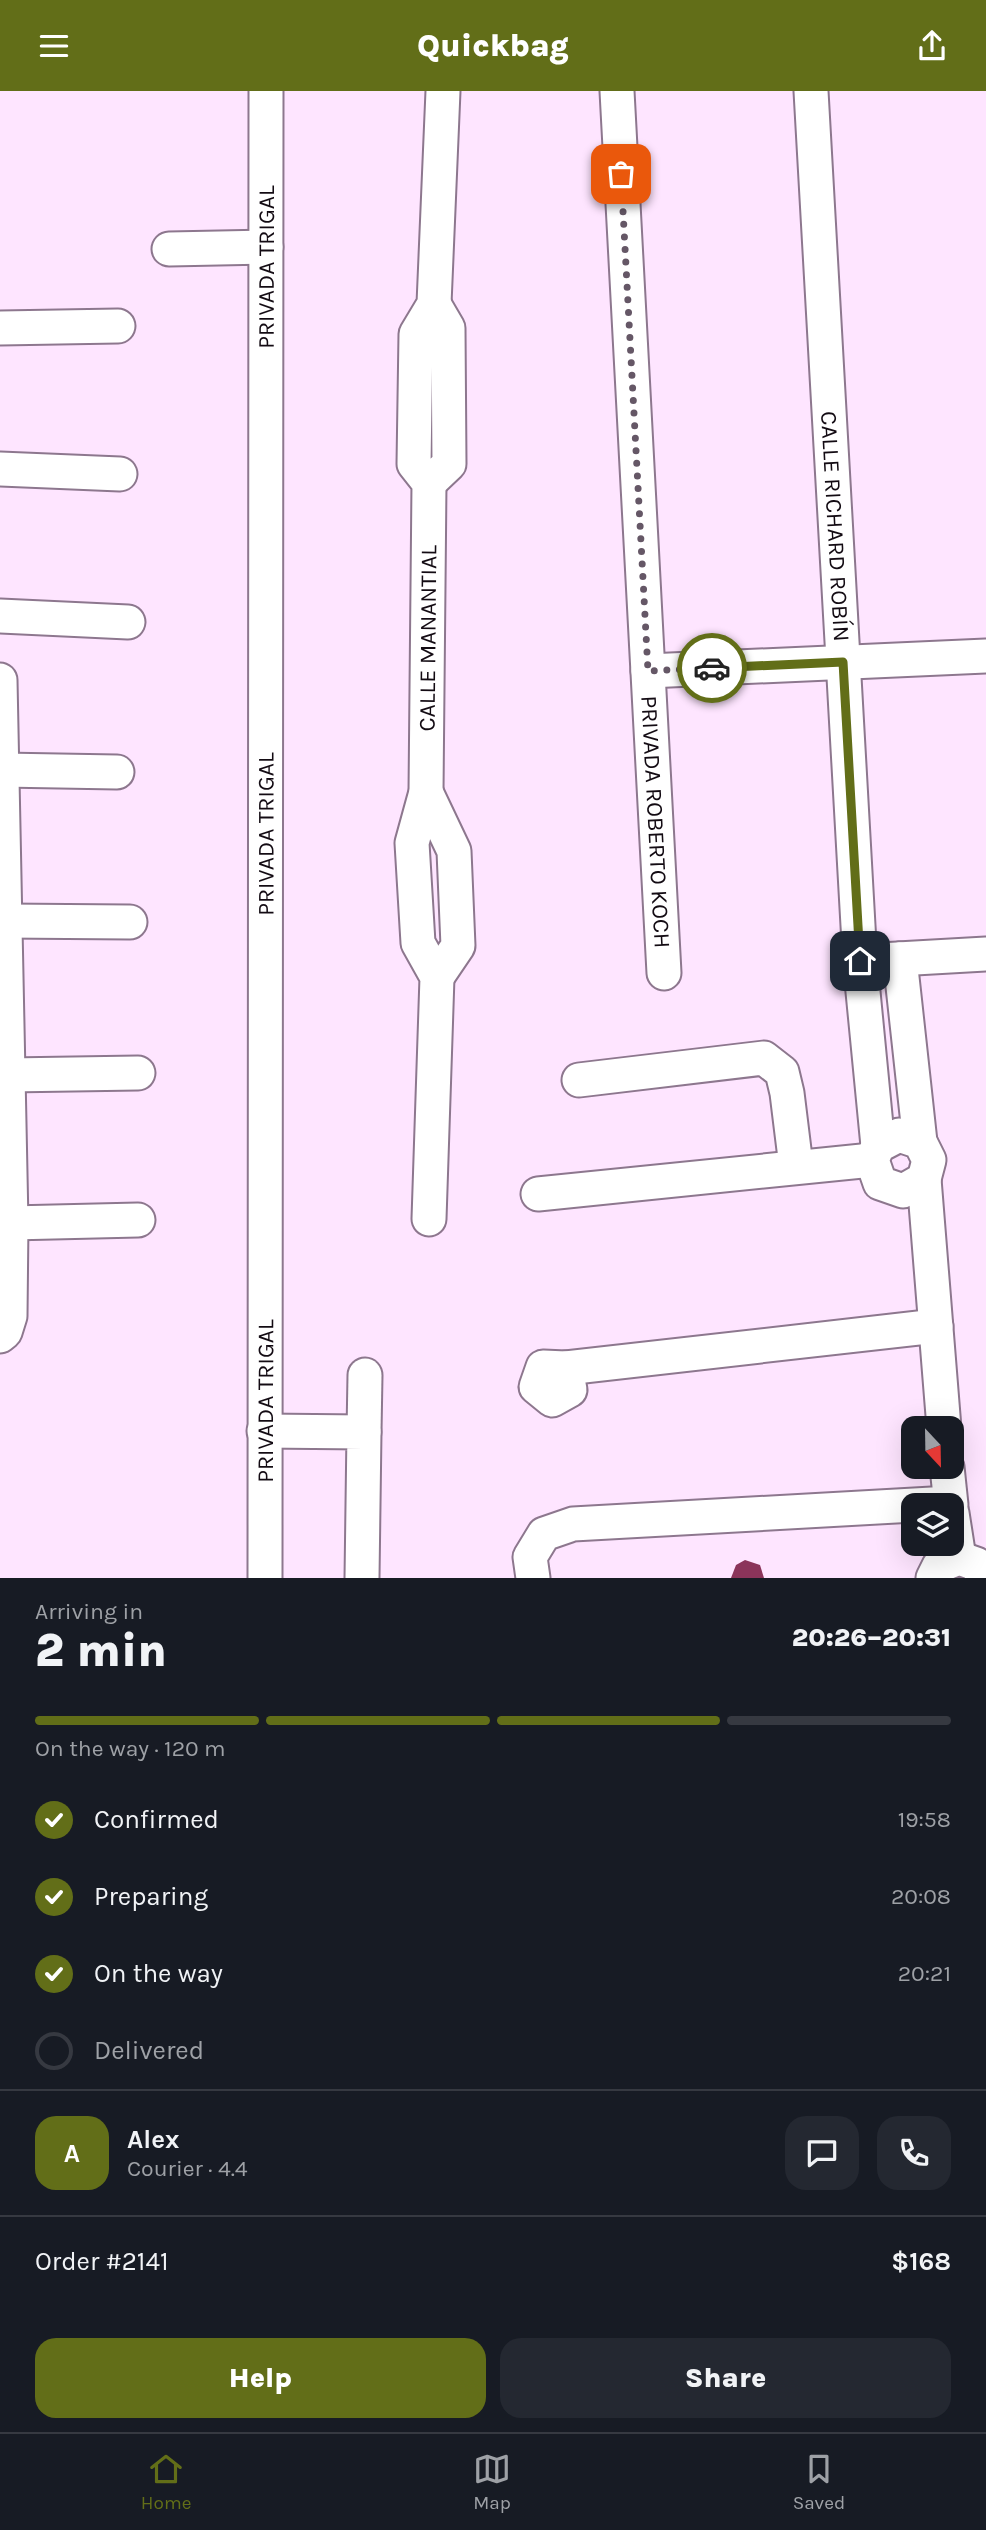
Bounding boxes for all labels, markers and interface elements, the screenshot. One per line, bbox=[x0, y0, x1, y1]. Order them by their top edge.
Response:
icon: menu bbox=[35, 27, 73, 65]
text: Quickbag bbox=[417, 27, 569, 64]
icon: share bbox=[913, 27, 951, 65]
pin bbox=[591, 144, 651, 204]
icon: bag bbox=[602, 155, 640, 193]
street label: PRIVADA TRIGAL bbox=[252, 185, 279, 349]
street label: CALLE RICHARD ROBÍN bbox=[816, 410, 855, 642]
street label: CALLE MANANTIAL bbox=[413, 544, 442, 732]
courier bbox=[677, 633, 747, 703]
icon: car bbox=[693, 649, 731, 687]
street label: PRIVADA ROBERTO KOCH bbox=[636, 695, 676, 949]
street label: PRIVADA TRIGAL bbox=[252, 752, 279, 916]
pin bbox=[830, 931, 890, 991]
icon: home bbox=[841, 942, 879, 980]
street label: PRIVADA TRIGAL bbox=[252, 1319, 279, 1483]
north arrow bbox=[901, 1416, 964, 1479]
map controls bbox=[901, 1416, 964, 1556]
button: layers bbox=[901, 1493, 964, 1556]
text: Arriving in bbox=[35, 1598, 143, 1625]
text: 20:26–20:31 bbox=[792, 1622, 951, 1653]
text: 2 min bbox=[35, 1624, 167, 1678]
text: On the way · 120 m bbox=[35, 1735, 226, 1762]
icon: check bbox=[35, 1801, 73, 1839]
text: Confirmed bbox=[94, 1804, 219, 1835]
text: 19:58 bbox=[898, 1806, 951, 1833]
icon: check bbox=[35, 1878, 73, 1916]
text: Preparing bbox=[94, 1881, 208, 1912]
text: 20:08 bbox=[891, 1883, 951, 1910]
icon: check bbox=[35, 1955, 73, 1993]
text: On the way bbox=[94, 1958, 223, 1989]
text: 20:21 bbox=[898, 1960, 951, 1987]
text: Delivered bbox=[94, 2035, 204, 2066]
button: chat bbox=[785, 2116, 859, 2190]
button: phone bbox=[877, 2116, 951, 2190]
text: Alex bbox=[127, 2124, 179, 2155]
text: A bbox=[64, 2138, 80, 2169]
text: Courier · 4.4 bbox=[127, 2155, 248, 2182]
text: Order #2141 bbox=[35, 2246, 169, 2277]
text: $168 bbox=[891, 2246, 951, 2277]
button: Help bbox=[35, 2338, 486, 2418]
button: Share bbox=[500, 2338, 951, 2418]
tab: Home bbox=[141, 2450, 191, 2514]
tab: Map bbox=[473, 2450, 511, 2514]
tab: Saved bbox=[793, 2450, 845, 2514]

